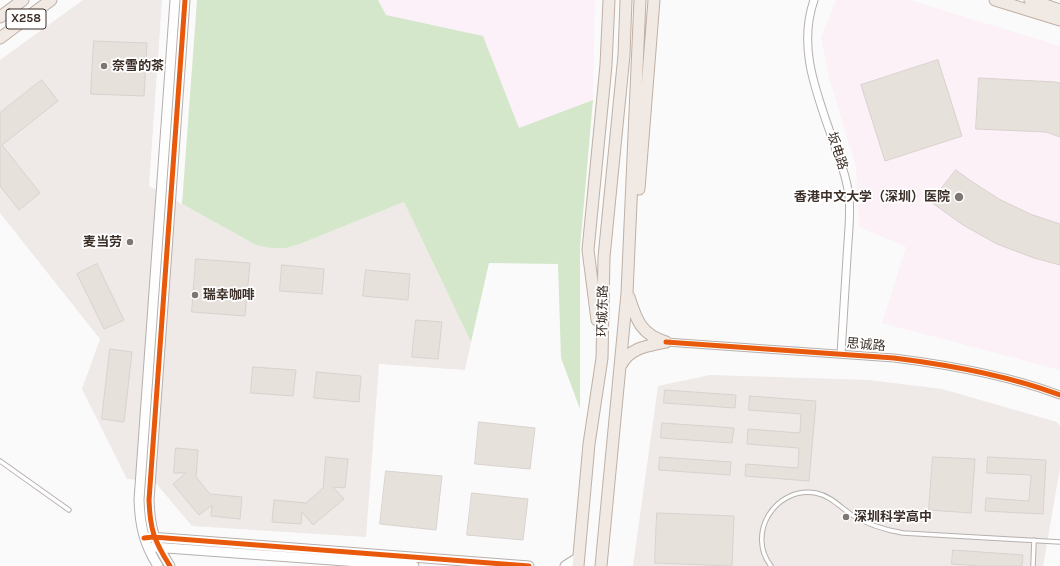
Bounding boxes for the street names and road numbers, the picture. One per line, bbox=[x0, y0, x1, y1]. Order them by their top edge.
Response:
road number: X258 bbox=[6, 9, 46, 29]
street label: 坂电路 bbox=[824, 130, 850, 172]
street label: 环城东路 bbox=[595, 285, 611, 337]
street label: 思诚路 bbox=[846, 336, 886, 354]

